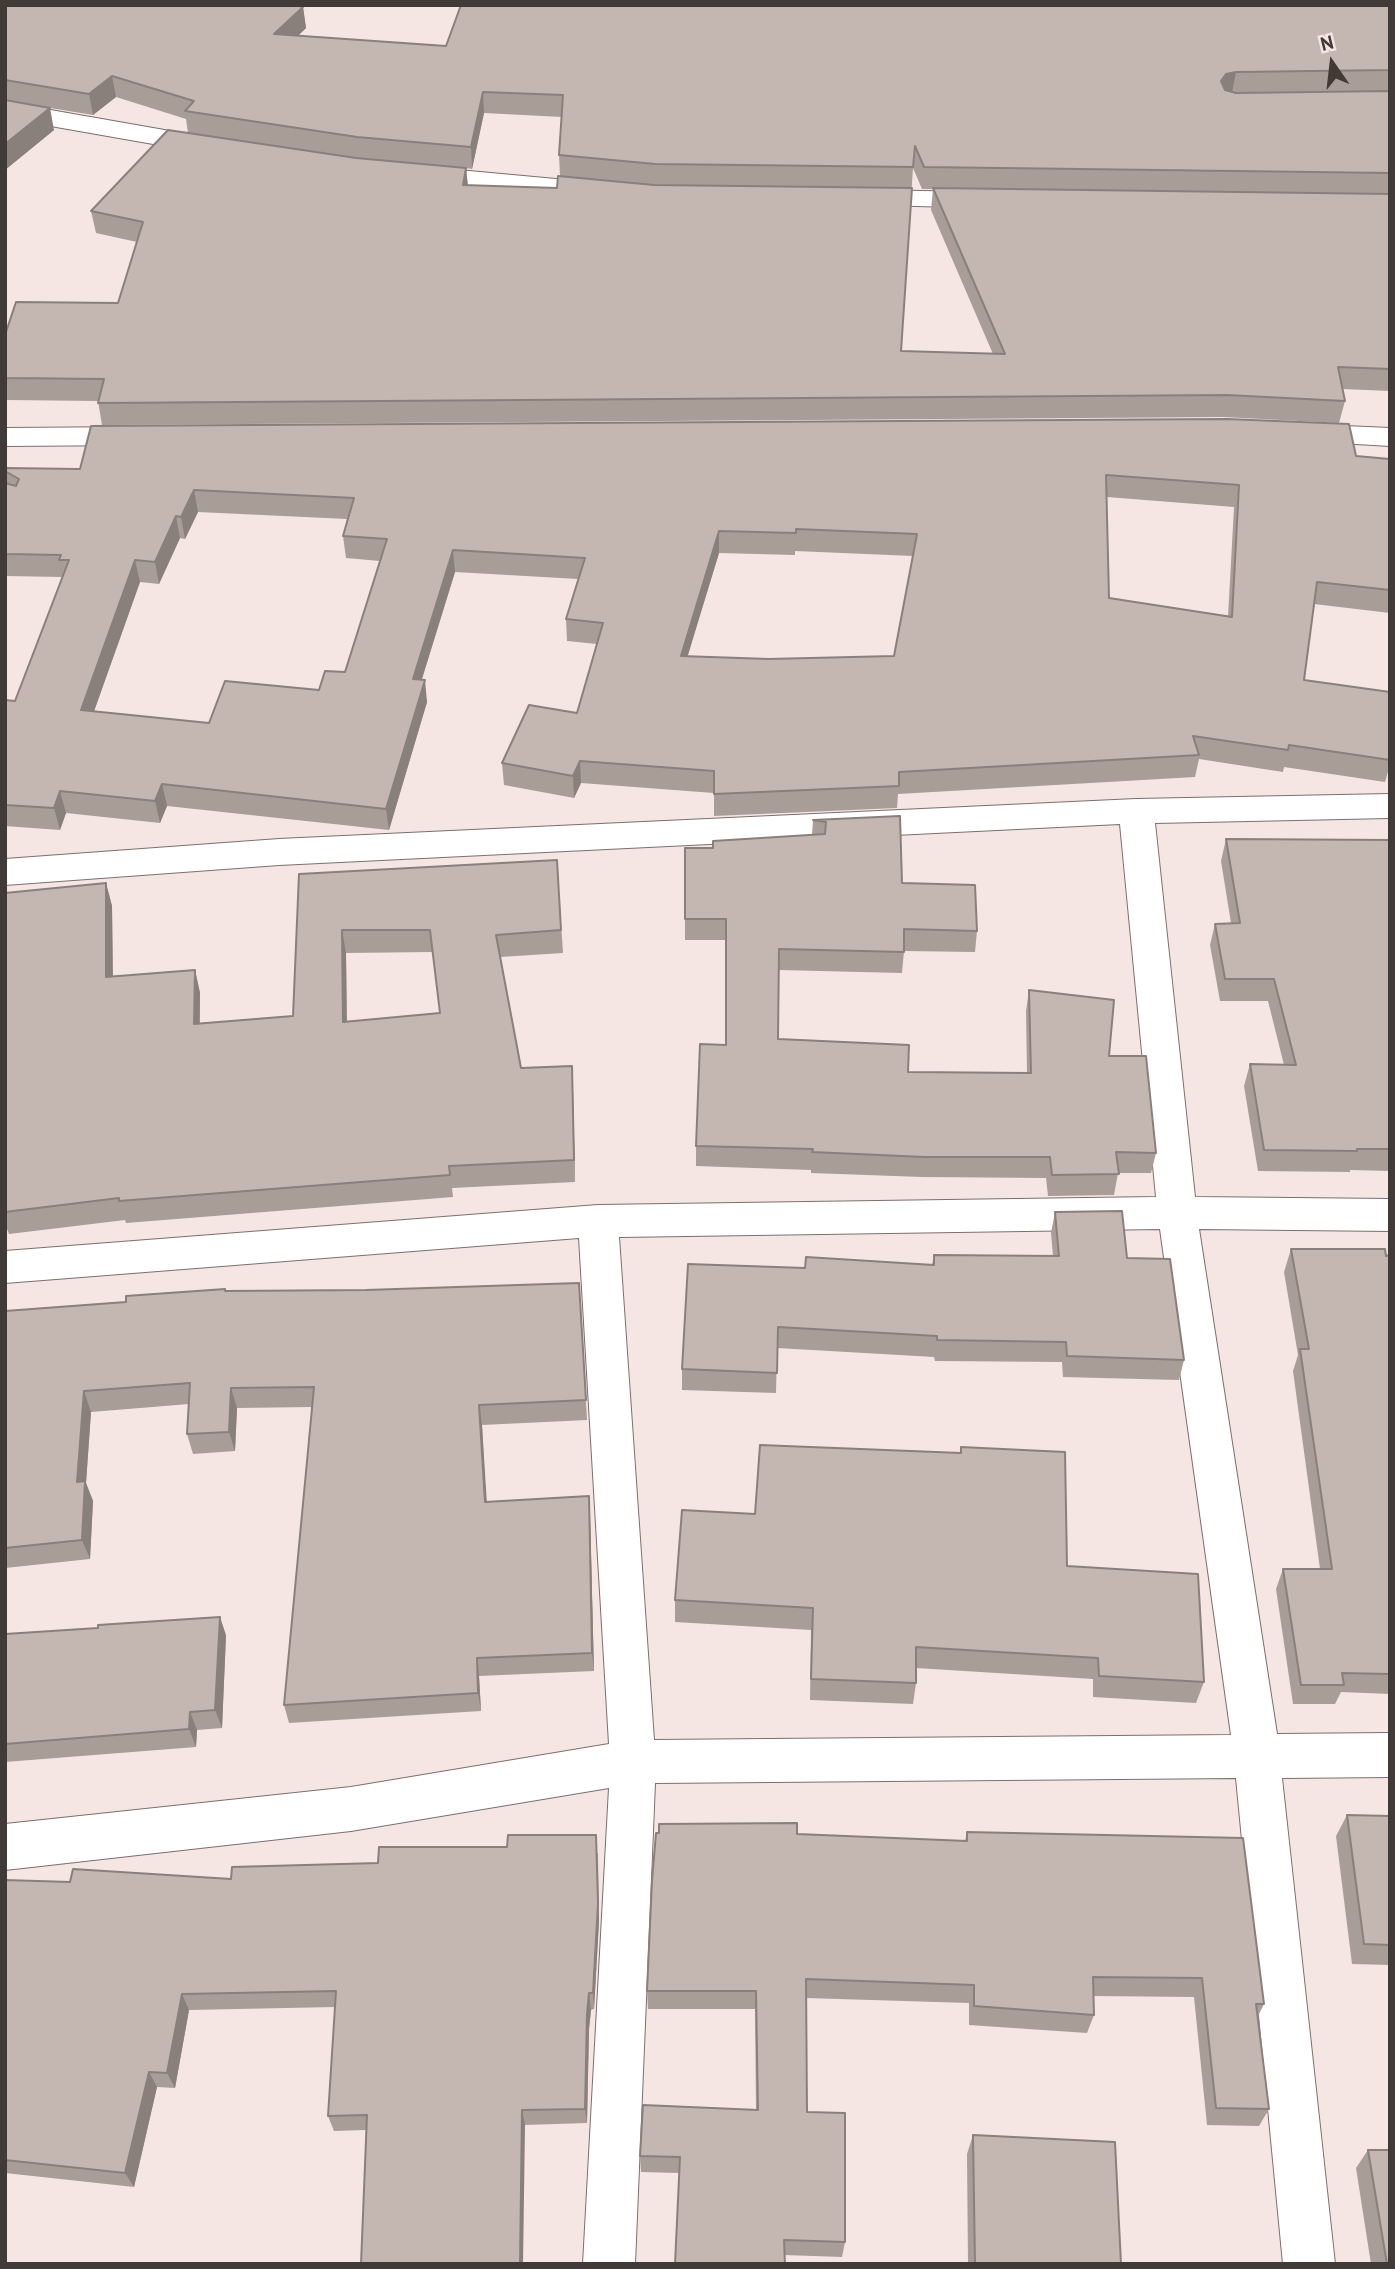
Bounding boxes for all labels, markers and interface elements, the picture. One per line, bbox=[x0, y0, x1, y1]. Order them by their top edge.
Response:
north arrow bbox=[1297, 28, 1367, 98]
text: N bbox=[1318, 29, 1336, 56]

